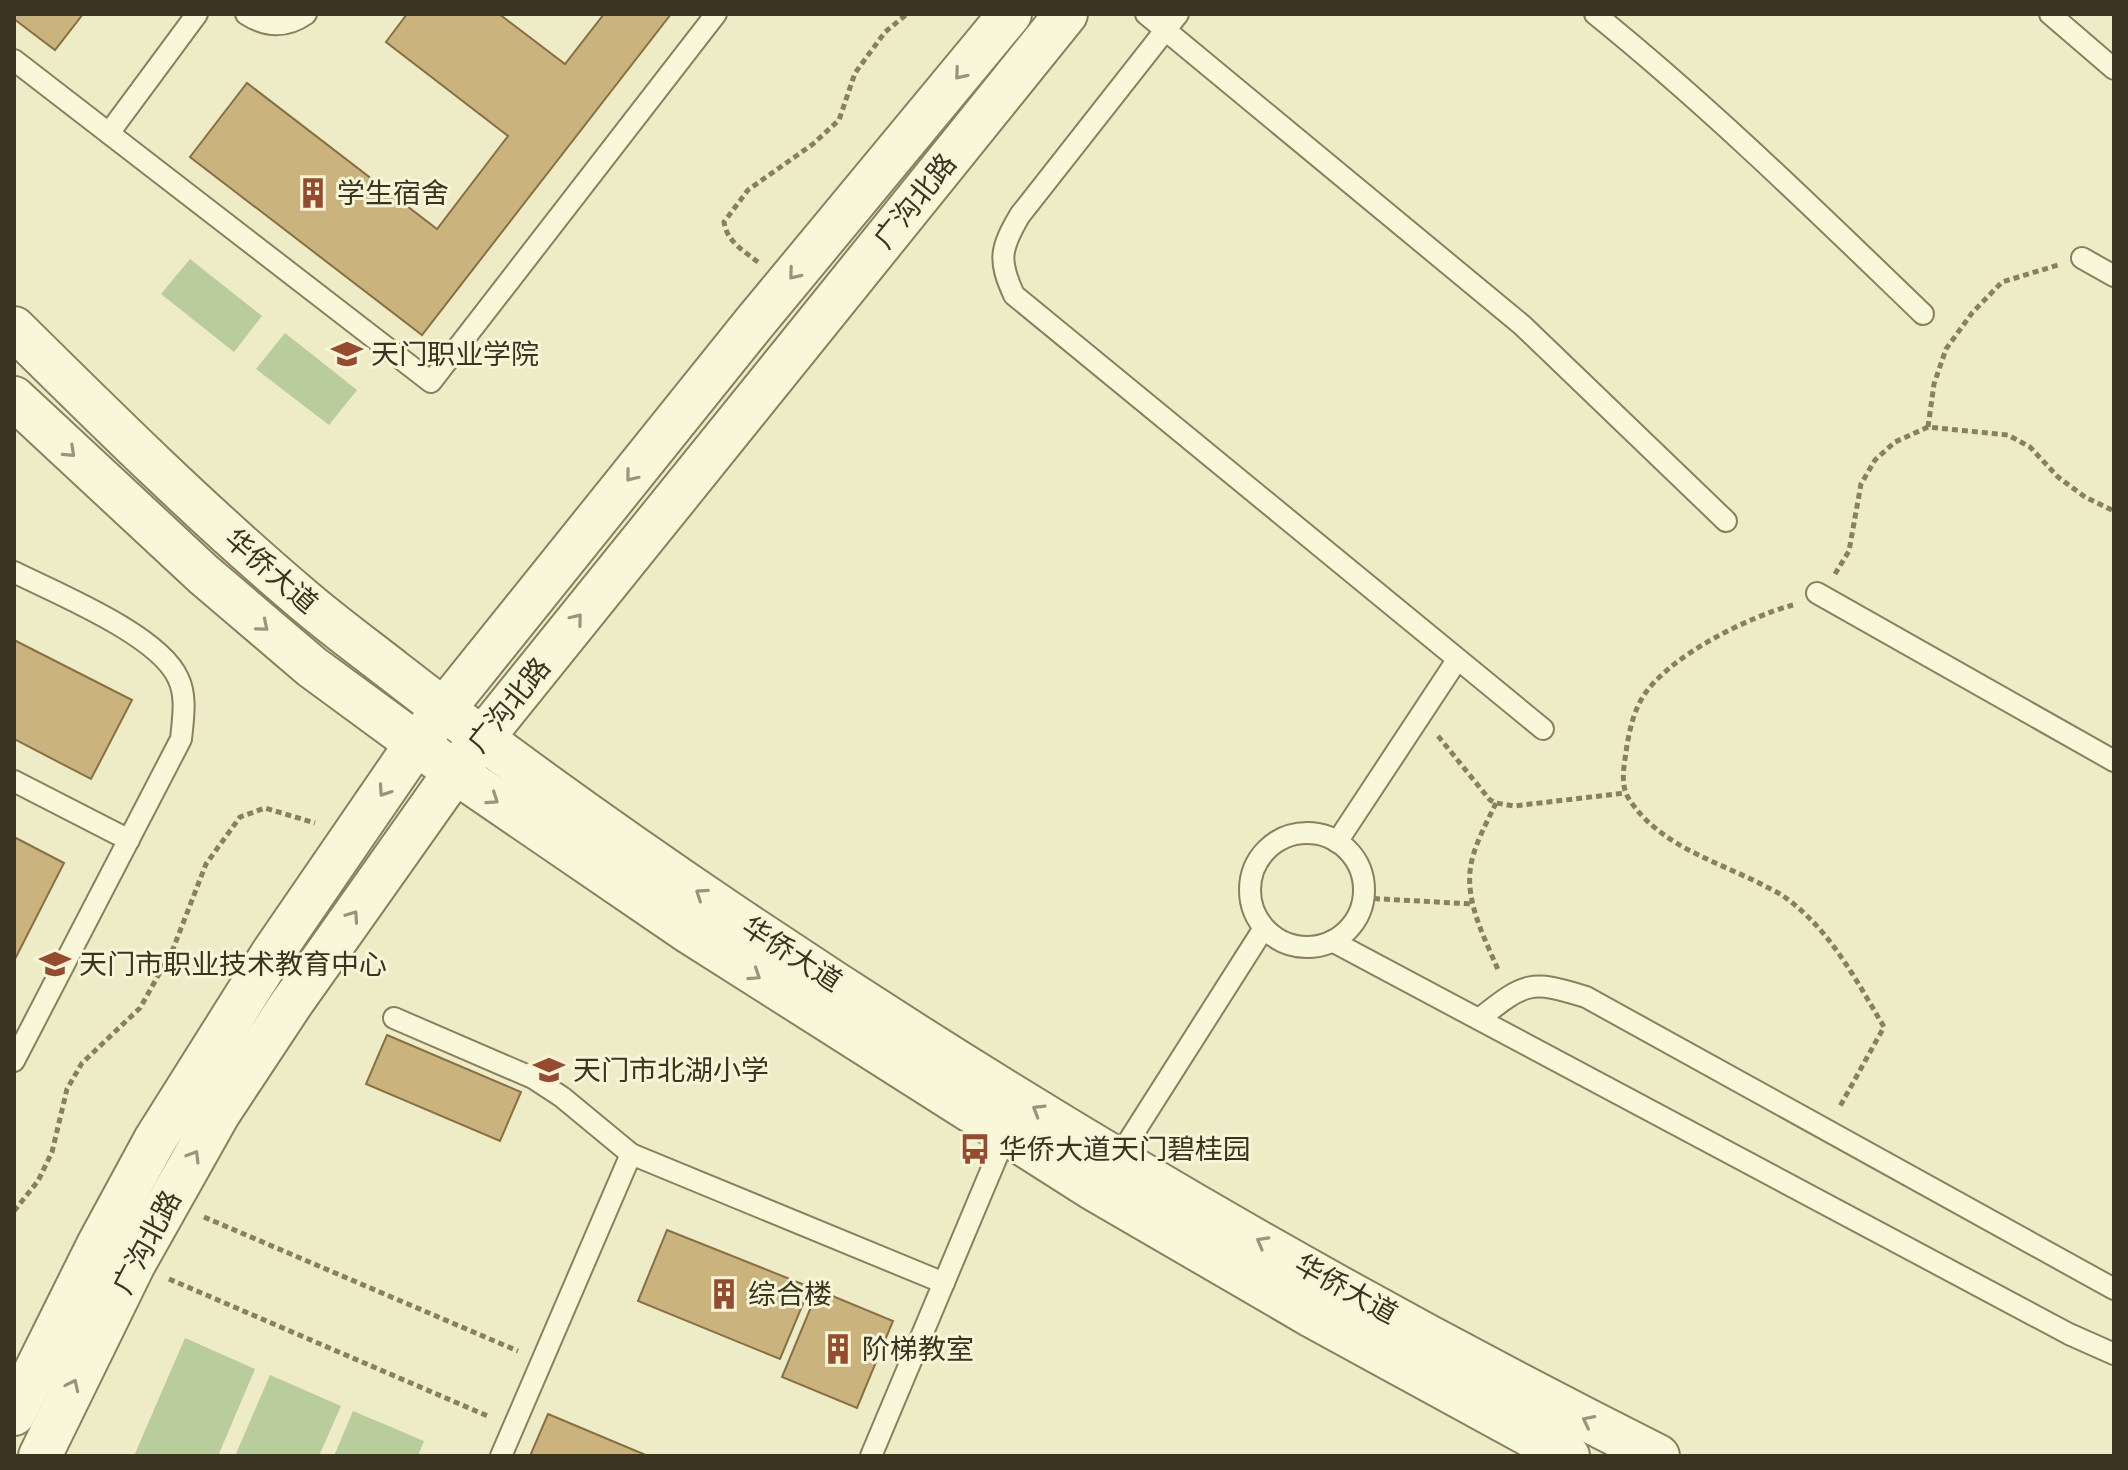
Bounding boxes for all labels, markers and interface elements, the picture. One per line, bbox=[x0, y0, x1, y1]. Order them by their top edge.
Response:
one-way arrow bbox=[955, 65, 970, 79]
street label: 广沟北路 bbox=[867, 147, 963, 255]
building icon: 学生宿舍 bbox=[296, 176, 330, 210]
place label: 学生宿舍 bbox=[337, 177, 449, 210]
one-way arrow bbox=[789, 265, 804, 280]
school or university icon: 天门职业学院 bbox=[330, 337, 364, 371]
place label: 天门职业学院 bbox=[371, 338, 539, 371]
one-way arrow bbox=[61, 443, 75, 458]
one-way arrow bbox=[626, 467, 640, 482]
street label: 华侨大道 bbox=[218, 522, 324, 620]
one-way arrow bbox=[568, 613, 582, 628]
one-way arrow bbox=[254, 616, 269, 630]
street label: 广沟北路 bbox=[461, 651, 557, 759]
one-way arrow bbox=[379, 783, 394, 797]
one-way arrow bbox=[485, 789, 499, 804]
one-way arrow bbox=[696, 889, 710, 904]
one-way arrow bbox=[343, 910, 358, 924]
street label: 华侨大道 bbox=[736, 910, 848, 998]
school or university icon: 天门市职业技术教育中心 bbox=[38, 947, 72, 981]
place label: 天门市职业技术教育中心 bbox=[79, 948, 387, 981]
one-way arrow bbox=[747, 966, 761, 981]
school or university icon: 天门市北湖小学 bbox=[532, 1053, 566, 1087]
place label: 天门市北湖小学 bbox=[573, 1054, 769, 1087]
one-way arrow bbox=[1032, 1105, 1047, 1120]
bus stop icon: 华侨大道天门碧桂园 bbox=[958, 1132, 992, 1166]
place label: 华侨大道天门碧桂园 bbox=[999, 1133, 1251, 1166]
one-way arrow bbox=[184, 1150, 200, 1165]
street label: 广沟北路 bbox=[106, 1185, 188, 1299]
one-way arrow bbox=[1256, 1236, 1270, 1252]
street label: 华侨大道 bbox=[1289, 1247, 1403, 1331]
building icon: 综合楼 bbox=[707, 1277, 741, 1311]
place label: 综合楼 bbox=[748, 1278, 832, 1311]
building icon: 阶梯教室 bbox=[821, 1332, 855, 1366]
place label: 阶梯教室 bbox=[862, 1333, 974, 1366]
one-way arrow bbox=[63, 1379, 79, 1394]
one-way arrow bbox=[1581, 1415, 1596, 1431]

